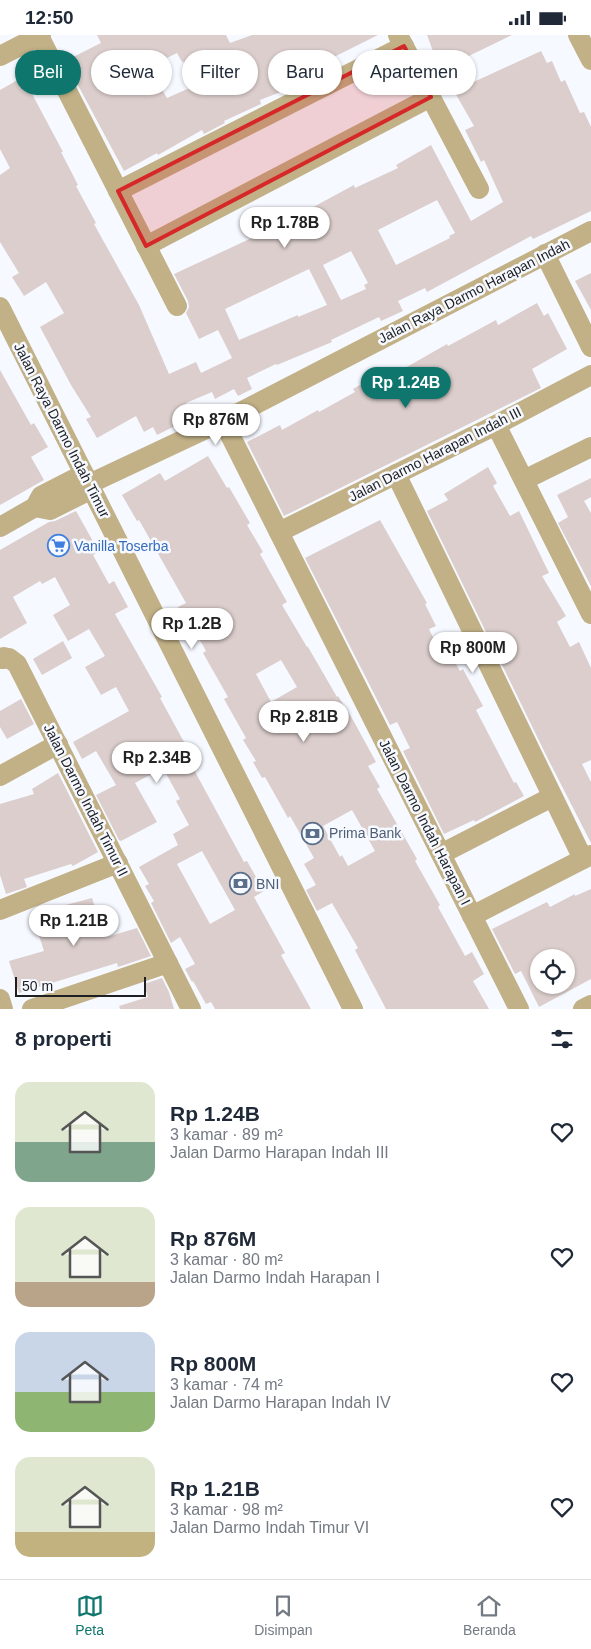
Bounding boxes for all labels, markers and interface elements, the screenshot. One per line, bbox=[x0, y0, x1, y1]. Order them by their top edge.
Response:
text: 12:50 bbox=[25, 7, 74, 28]
chip: Beli bbox=[15, 50, 81, 95]
chip: Sewa bbox=[91, 50, 172, 95]
chip: Filter bbox=[182, 50, 258, 95]
chip: Baru bbox=[268, 50, 342, 95]
chip: Apartemen bbox=[352, 50, 476, 95]
pin: Rp 1.78B bbox=[233, 207, 337, 249]
text: Rp 1.78B bbox=[251, 214, 319, 231]
street label: Jalan Raya Darmo Harapan Indah bbox=[376, 236, 572, 346]
street label: Jalan Raya Darmo Indah Timur bbox=[11, 340, 113, 520]
pin: Rp 1.24B bbox=[354, 367, 458, 409]
text: Rp 1.24B bbox=[372, 374, 440, 391]
pin: Rp 876M bbox=[170, 403, 262, 446]
street label: Jalan Darmo Harapan Indah III bbox=[346, 403, 524, 505]
text: Rp 876M bbox=[183, 411, 249, 428]
supermarket icon: Vanilla Toserba bbox=[46, 534, 70, 558]
place label: Vanilla Toserba bbox=[74, 538, 169, 554]
pin: Rp 1.2B bbox=[146, 607, 238, 650]
text: Rp 1.2B bbox=[162, 615, 222, 632]
pin: Rp 800M bbox=[427, 631, 519, 674]
text: Rp 800M bbox=[440, 639, 506, 656]
pin: Rp 2.81B bbox=[252, 701, 356, 743]
text: Rp 2.81B bbox=[270, 708, 338, 725]
street label: Jalan Darmo Indah Timur II bbox=[41, 721, 131, 879]
street label: Jalan Darmo Indah Harapan I bbox=[376, 737, 474, 907]
pin: Rp 2.34B bbox=[105, 741, 209, 784]
text: Rp 2.34B bbox=[123, 749, 191, 766]
bank icon: Prima Bank bbox=[301, 821, 325, 845]
place label: Prima Bank bbox=[329, 825, 402, 841]
bank icon: BNI bbox=[228, 872, 252, 896]
place label: BNI bbox=[256, 876, 279, 892]
pin: Rp 1.21B bbox=[22, 905, 126, 947]
text: Rp 1.21B bbox=[40, 912, 108, 929]
map controls bbox=[530, 949, 575, 994]
button: locate bbox=[530, 949, 575, 994]
scale bar bbox=[15, 974, 146, 997]
text: 50 m bbox=[22, 978, 53, 994]
icon: filters bbox=[548, 1025, 576, 1053]
text: 8 properti bbox=[15, 1027, 112, 1050]
icon: home bbox=[55, 1102, 115, 1162]
text: Rp 1.24B bbox=[170, 1102, 260, 1125]
icon: heart bbox=[548, 1118, 576, 1146]
text: 3 kamar · 89 m² bbox=[170, 1126, 283, 1143]
text: Jalan Darmo Harapan Indah III bbox=[170, 1144, 389, 1161]
icon: home bbox=[55, 1227, 115, 1287]
text: Rp 876M bbox=[170, 1227, 256, 1250]
icon: heart bbox=[548, 1243, 576, 1271]
text: 3 kamar · 80 m² bbox=[170, 1251, 283, 1268]
text: Jalan Darmo Indah Harapan I bbox=[170, 1269, 380, 1286]
icon: home bbox=[55, 1352, 115, 1412]
text: Rp 800M bbox=[170, 1352, 256, 1375]
icon: heart bbox=[548, 1368, 576, 1396]
text: 3 kamar · 74 m² bbox=[170, 1376, 283, 1393]
text: Jalan Darmo Harapan Indah IV bbox=[170, 1394, 391, 1411]
icon: home bbox=[55, 1477, 115, 1537]
text: Rp 1.21B bbox=[170, 1477, 260, 1500]
icon: heart bbox=[548, 1493, 576, 1521]
text: 3 kamar · 98 m² bbox=[170, 1501, 283, 1518]
text: Jalan Darmo Indah Timur VI bbox=[170, 1519, 369, 1536]
tab: Peta bbox=[75, 1592, 104, 1638]
tab: Disimpan bbox=[254, 1592, 313, 1638]
tab: Beranda bbox=[463, 1592, 516, 1638]

